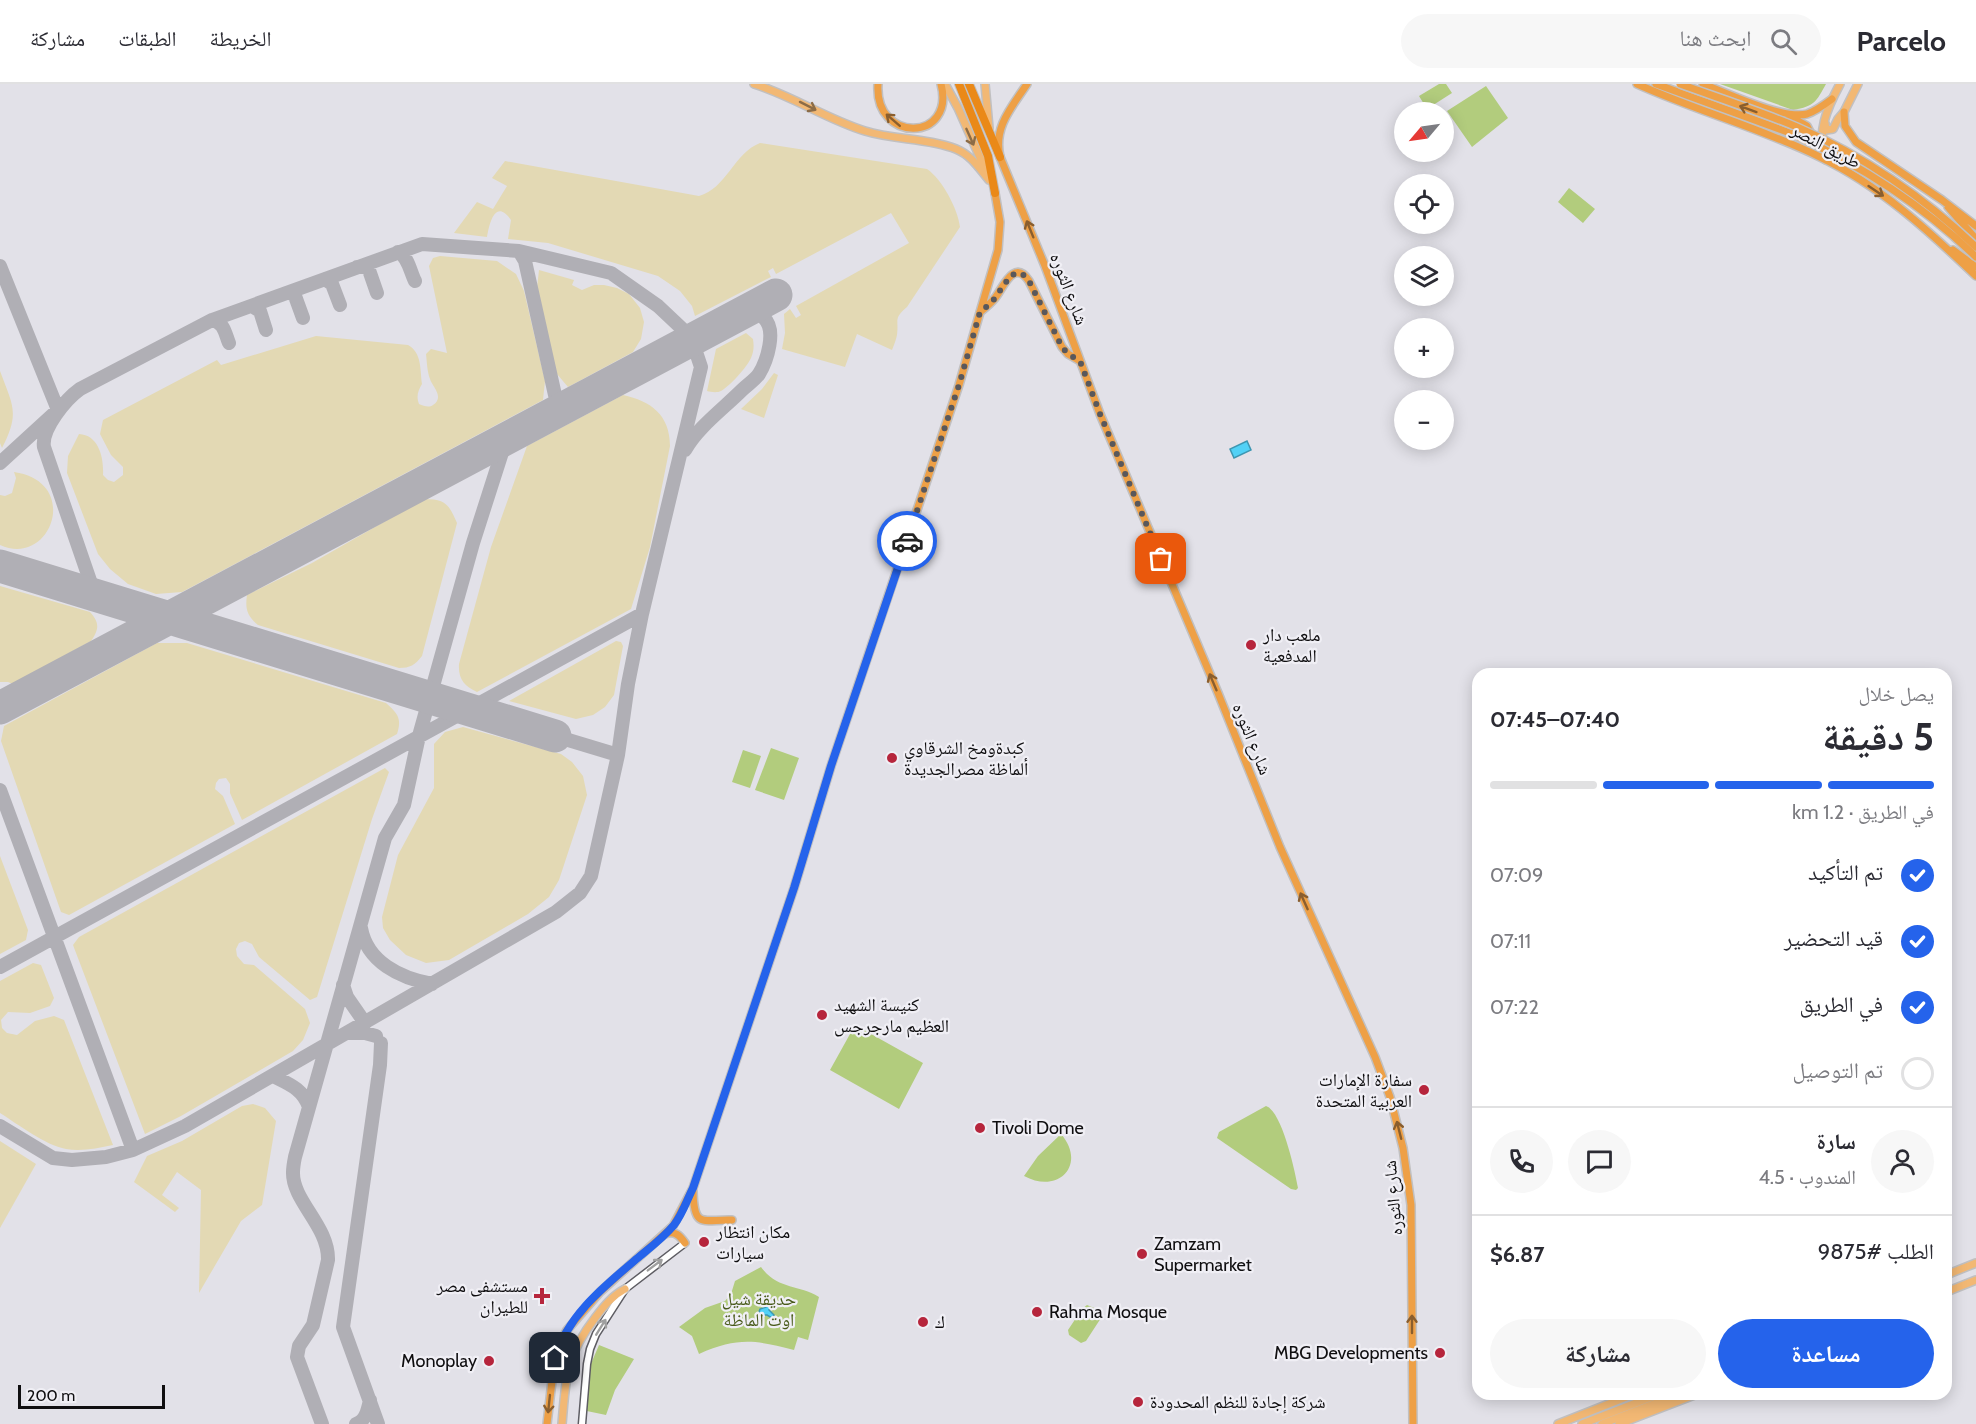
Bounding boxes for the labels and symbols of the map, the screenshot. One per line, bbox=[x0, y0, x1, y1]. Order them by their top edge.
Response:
one-way arrow bbox=[799, 100, 817, 112]
north arrow bbox=[1394, 102, 1454, 162]
one-way arrow bbox=[1739, 103, 1758, 114]
one-way arrow bbox=[885, 113, 900, 127]
street label: طريق النصر bbox=[1787, 118, 1865, 173]
one-way arrow bbox=[965, 127, 976, 145]
one-way arrow bbox=[1867, 185, 1884, 197]
one-way arrow bbox=[1024, 220, 1035, 239]
street label: شارع الثوره bbox=[1045, 250, 1093, 328]
courier bbox=[877, 511, 937, 571]
pin bbox=[1135, 533, 1186, 584]
place label: ملعب دار المدفعية bbox=[1262, 624, 1321, 667]
marker: ملعب دار المدفعية bbox=[1244, 638, 1258, 652]
one-way arrow bbox=[1207, 673, 1218, 692]
street label: شارع الثوره bbox=[1228, 700, 1276, 778]
place label: كبدةومخ الشرقاوي ألماظة مصرالجديدة bbox=[904, 737, 1028, 780]
marker: كبدةومخ الشرقاوي ألماظة مصرالجديدة bbox=[885, 751, 899, 765]
one-way arrow bbox=[1297, 892, 1308, 910]
place label: كنيسة الشهيد العظيم مارجرجس bbox=[834, 994, 949, 1038]
marker: كنيسة الشهيد العظيم مارجرجس bbox=[815, 1008, 829, 1022]
place label: سفارة الإمارات العربية المتحدة bbox=[1316, 1069, 1412, 1112]
marker: سفارة الإمارات العربية المتحدة bbox=[1417, 1083, 1431, 1097]
place label: Tivoli Dome bbox=[992, 1117, 1084, 1139]
one-way arrow bbox=[1392, 1120, 1404, 1139]
marker: Tivoli Dome bbox=[973, 1121, 987, 1135]
street label: شارع الثوره bbox=[1379, 1159, 1407, 1237]
place label: مكان انتظار سيارات bbox=[715, 1221, 790, 1264]
place label: Zamzam Supermarket bbox=[1154, 1233, 1252, 1276]
marker: مكان انتظار سيارات bbox=[697, 1235, 711, 1249]
marker: Zamzam Supermarket bbox=[1135, 1247, 1149, 1261]
one-way arrow bbox=[646, 1259, 662, 1271]
place label: مستشفى مصر للطيران bbox=[436, 1275, 528, 1318]
marker: مستشفى مصر للطيران bbox=[533, 1287, 551, 1305]
park label: حديقة شيل اوت الماظة bbox=[722, 1288, 796, 1331]
place label: Rahma Mosque bbox=[1049, 1301, 1167, 1323]
marker: Rahma Mosque bbox=[1030, 1305, 1044, 1319]
place label: ك bbox=[935, 1311, 945, 1333]
one-way arrow bbox=[1406, 1314, 1418, 1334]
marker: ك bbox=[916, 1315, 930, 1329]
one-way arrow bbox=[595, 1319, 607, 1336]
pin bbox=[529, 1332, 580, 1383]
place label: MBG Developments bbox=[1274, 1342, 1428, 1364]
marker: MBG Developments bbox=[1433, 1346, 1447, 1360]
place label: Monoplay bbox=[401, 1350, 477, 1372]
marker: Monoplay bbox=[482, 1354, 496, 1368]
scale bar bbox=[18, 1382, 165, 1410]
place label: شركة إجادة للنظم المحدودة bbox=[1150, 1391, 1326, 1414]
one-way arrow bbox=[543, 1393, 554, 1413]
marker: شركة إجادة للنظم المحدودة bbox=[1131, 1395, 1145, 1409]

